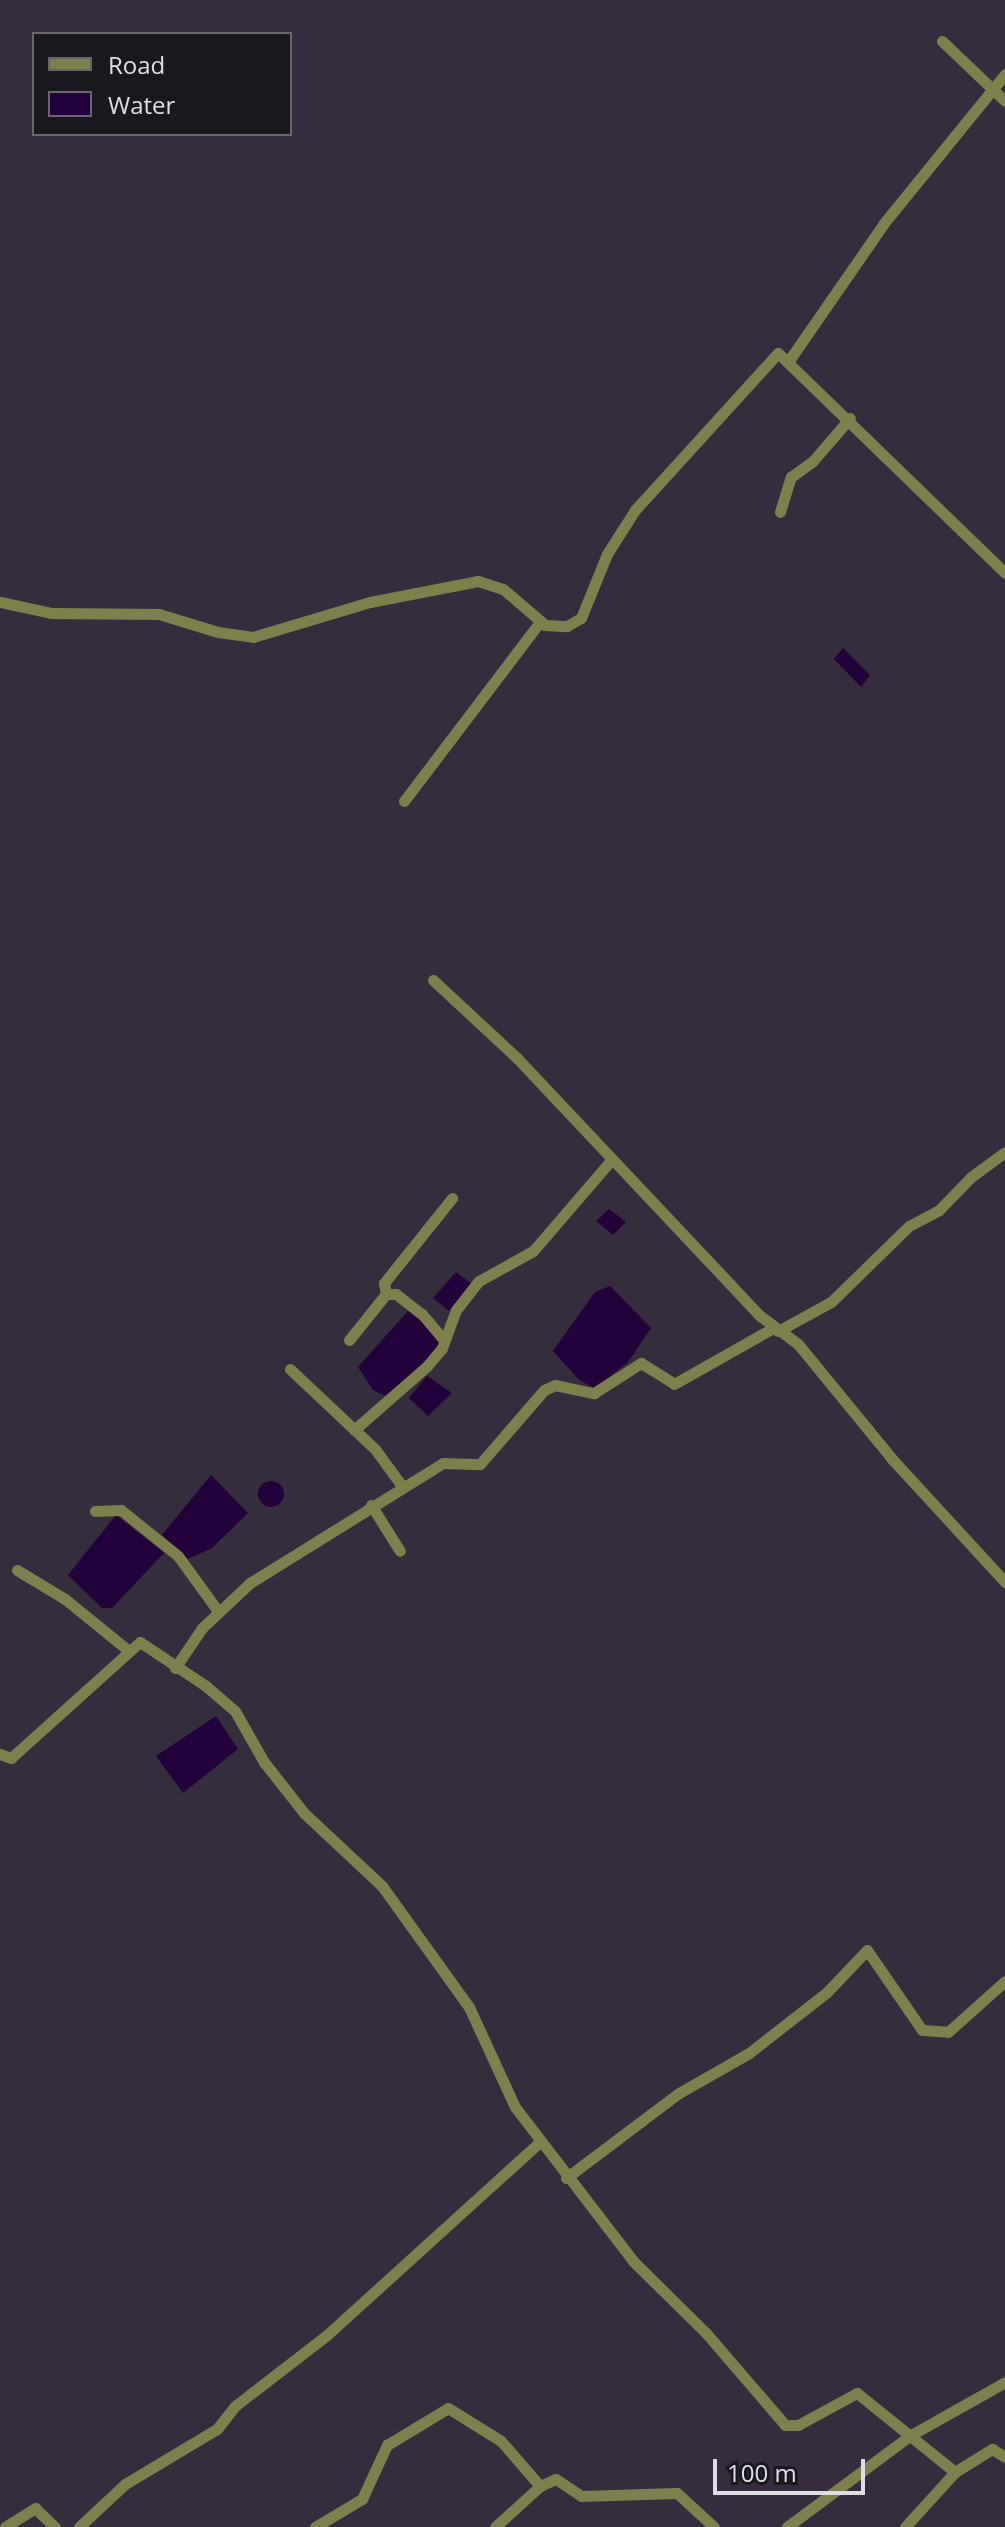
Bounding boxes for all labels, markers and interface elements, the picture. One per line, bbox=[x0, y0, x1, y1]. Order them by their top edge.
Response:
legend bbox=[32, 32, 292, 136]
text: Road bbox=[108, 48, 165, 81]
text: Water bbox=[108, 88, 175, 121]
scale bar bbox=[717, 2443, 869, 2493]
text: 100 m bbox=[727, 2456, 797, 2489]

